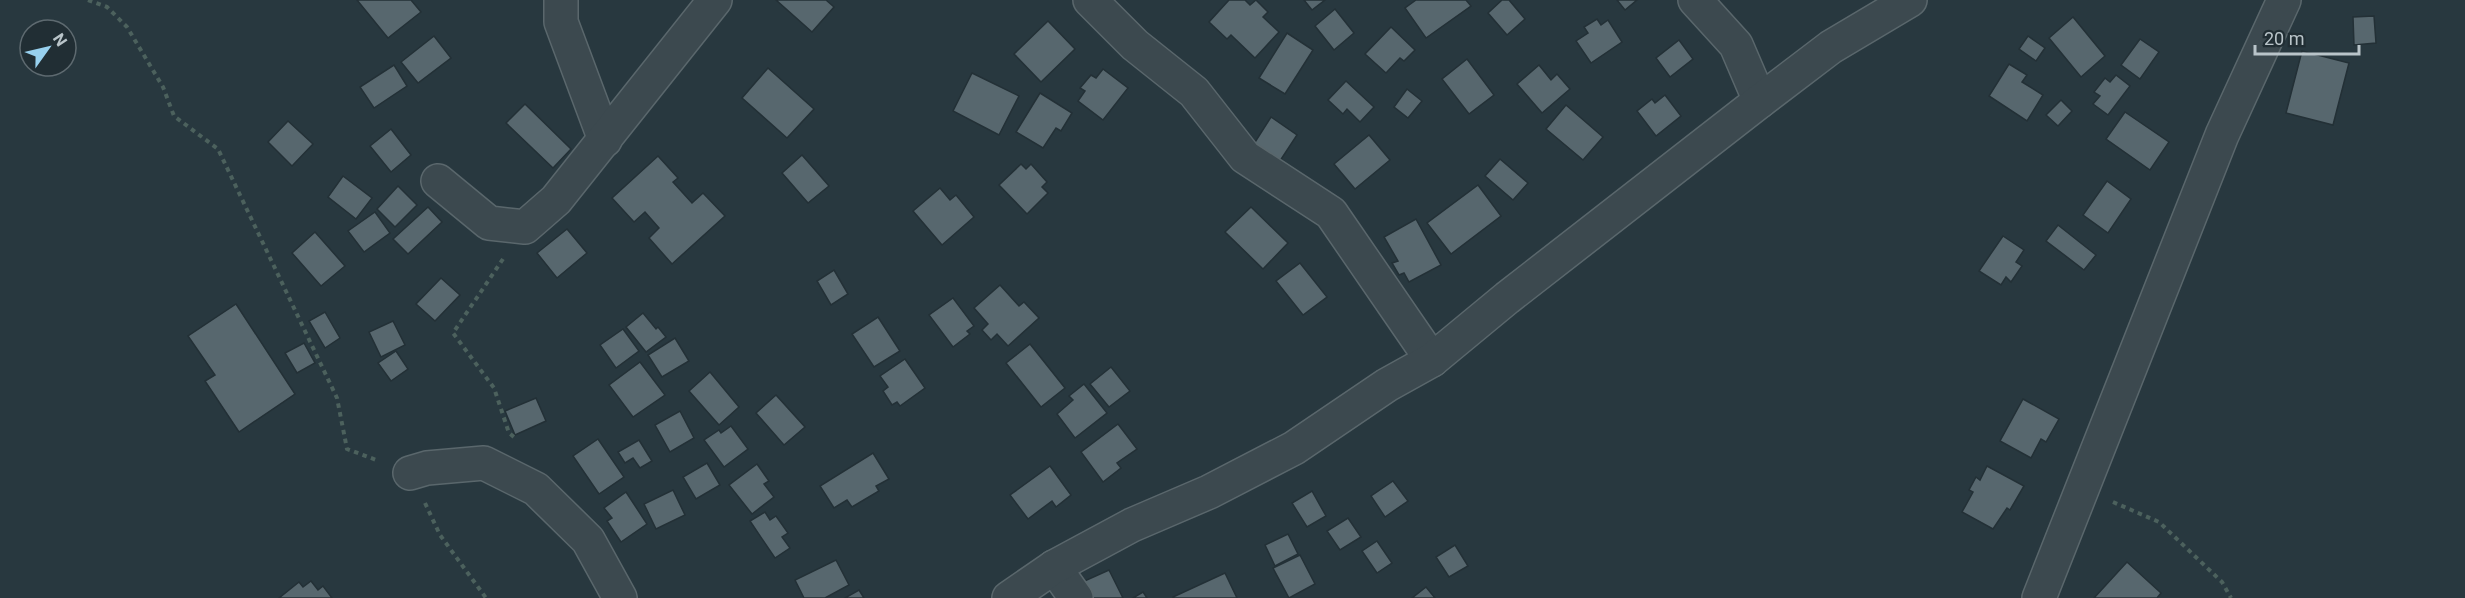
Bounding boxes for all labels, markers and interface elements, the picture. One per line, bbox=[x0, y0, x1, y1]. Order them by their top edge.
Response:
north arrow bbox=[18, 18, 78, 78]
scale bar bbox=[2255, 18, 2358, 56]
text: 20 m bbox=[2264, 28, 2304, 49]
text: N bbox=[49, 30, 71, 50]

